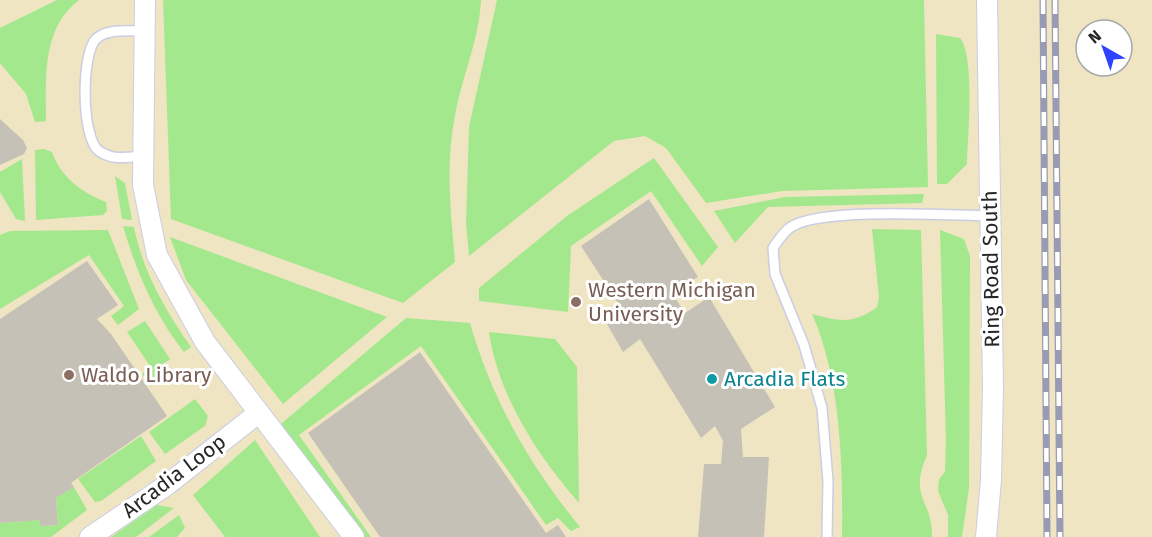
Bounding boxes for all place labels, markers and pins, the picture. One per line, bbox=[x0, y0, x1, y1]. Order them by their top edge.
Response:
place label: Western Michigan University bbox=[588, 277, 756, 327]
marker: Western Michigan University bbox=[569, 295, 583, 309]
place label: Waldo Library bbox=[81, 362, 212, 388]
place label: Arcadia Flats bbox=[724, 366, 845, 392]
marker: Waldo Library bbox=[62, 368, 76, 382]
marker: Arcadia Flats bbox=[705, 372, 719, 386]

